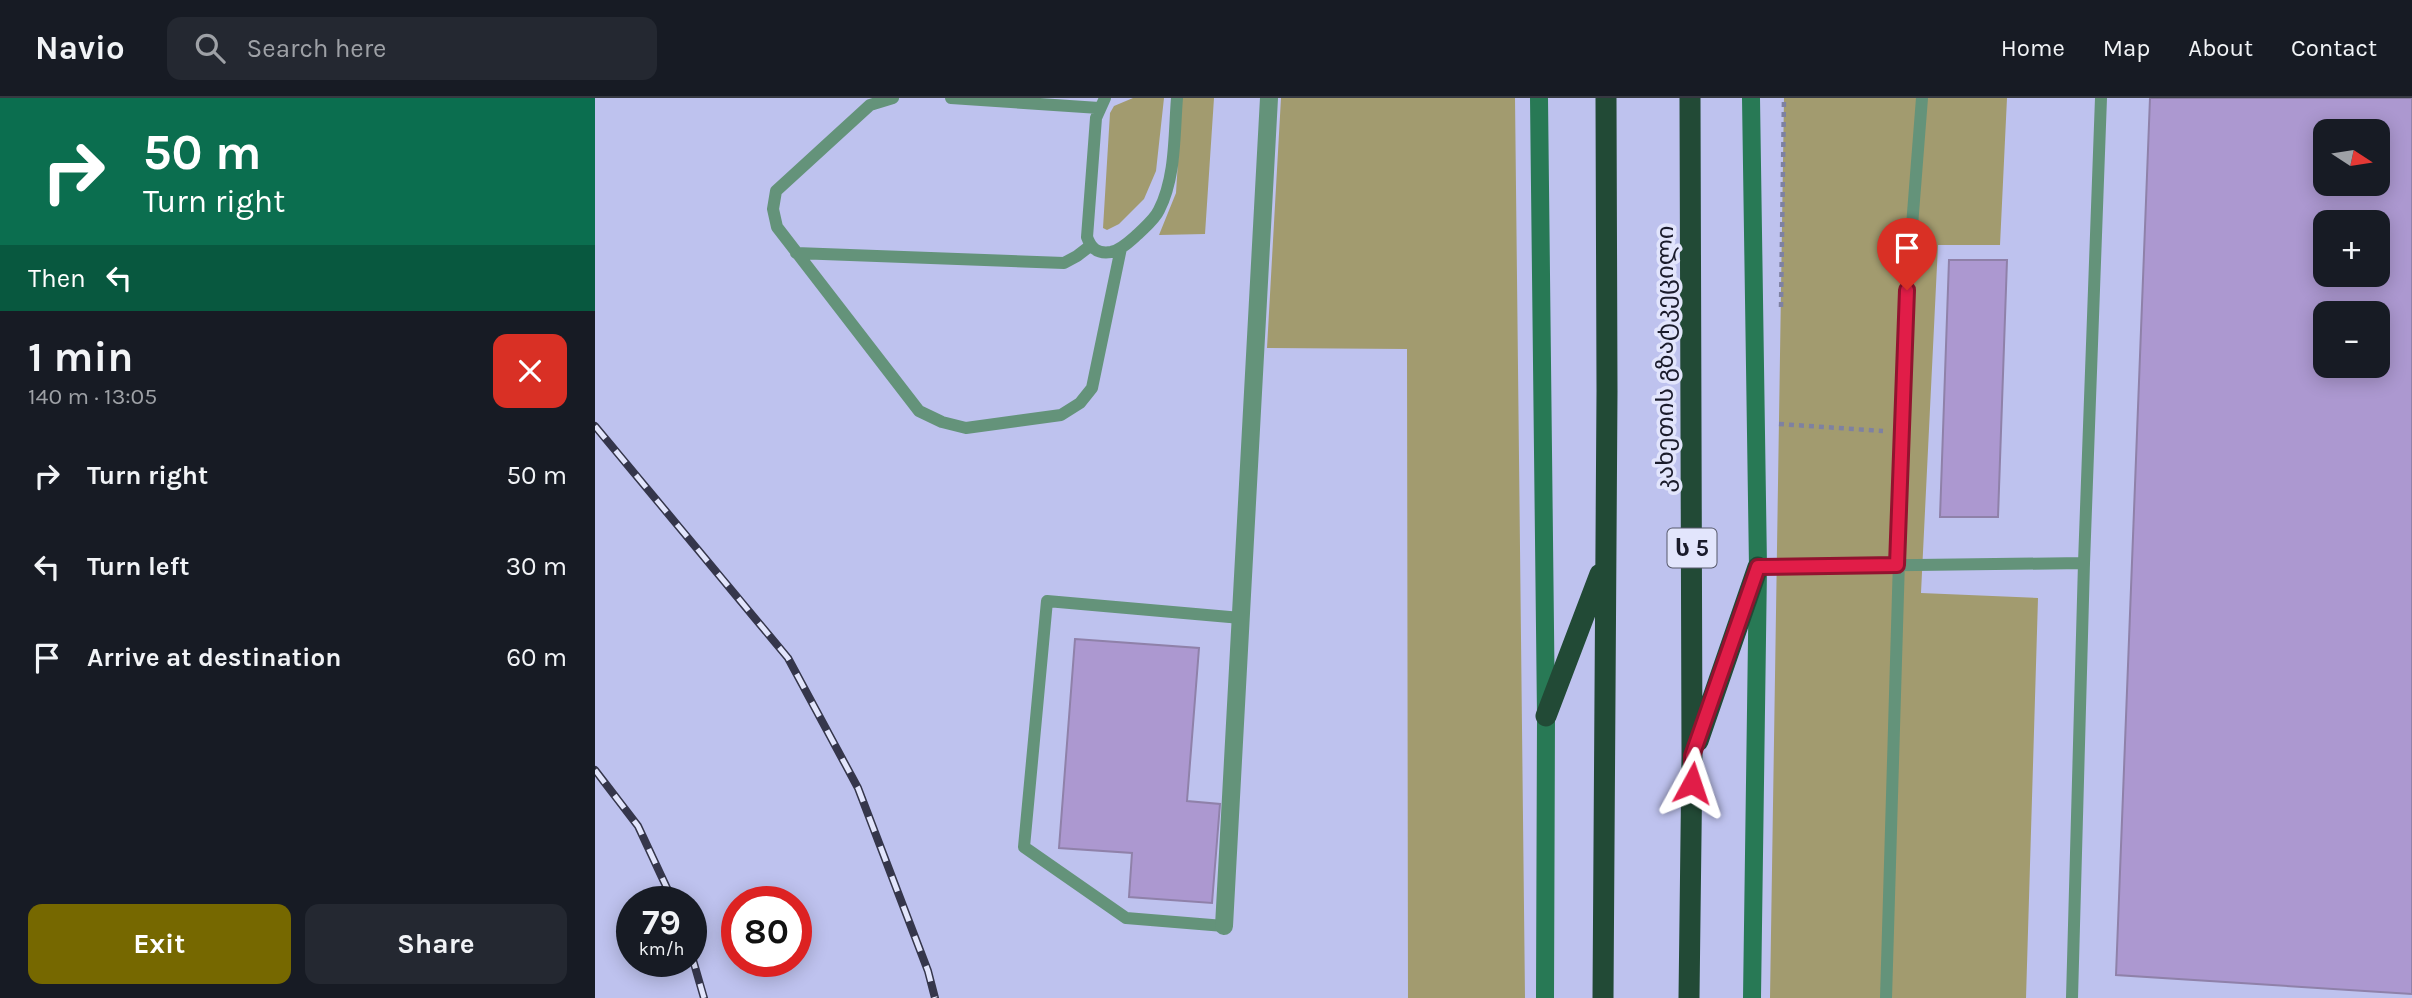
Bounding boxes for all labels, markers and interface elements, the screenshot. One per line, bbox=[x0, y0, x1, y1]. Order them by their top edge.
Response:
search box bbox=[167, 17, 657, 80]
text: Navio bbox=[35, 29, 125, 67]
icon: search bbox=[191, 29, 229, 67]
text: Search here bbox=[247, 33, 386, 64]
text: Home bbox=[2001, 34, 2065, 62]
text: Map bbox=[2103, 34, 2150, 62]
text: About bbox=[2188, 34, 2253, 62]
text: Contact bbox=[2291, 34, 2377, 62]
north arrow bbox=[2313, 119, 2391, 196]
map controls bbox=[2313, 119, 2390, 378]
text: 50 m bbox=[143, 124, 261, 181]
icon: right bbox=[28, 126, 119, 217]
text: Turn right bbox=[143, 183, 285, 220]
button: + bbox=[2313, 210, 2390, 287]
pin bbox=[1877, 218, 1937, 290]
street label: კახეთის გზატკეცილი bbox=[1651, 225, 1679, 493]
icon: arrive bbox=[1888, 229, 1926, 267]
icon: left bbox=[100, 259, 138, 297]
text: Then bbox=[28, 263, 86, 294]
button: − bbox=[2313, 301, 2390, 378]
text: 1 min bbox=[28, 332, 133, 382]
button: close bbox=[493, 334, 567, 408]
text: 140 m · 13:05 bbox=[28, 383, 157, 410]
icon: right bbox=[28, 457, 66, 495]
text: Turn right bbox=[87, 460, 208, 491]
text: 50 m bbox=[506, 460, 567, 491]
road number: ს 5 bbox=[1667, 529, 1717, 568]
icon: left bbox=[28, 548, 66, 586]
text: Turn left bbox=[87, 551, 189, 582]
text: 30 m bbox=[506, 551, 567, 582]
icon: arrive bbox=[28, 639, 66, 677]
text: Arrive at destination bbox=[87, 642, 341, 673]
text: 60 m bbox=[506, 642, 567, 673]
position arrow bbox=[1655, 746, 1729, 820]
speed limit sign: 80 bbox=[721, 886, 812, 977]
text: 79 bbox=[642, 902, 681, 943]
button: Exit bbox=[28, 904, 291, 984]
button: Share bbox=[305, 904, 567, 984]
text: km/h bbox=[639, 938, 684, 960]

